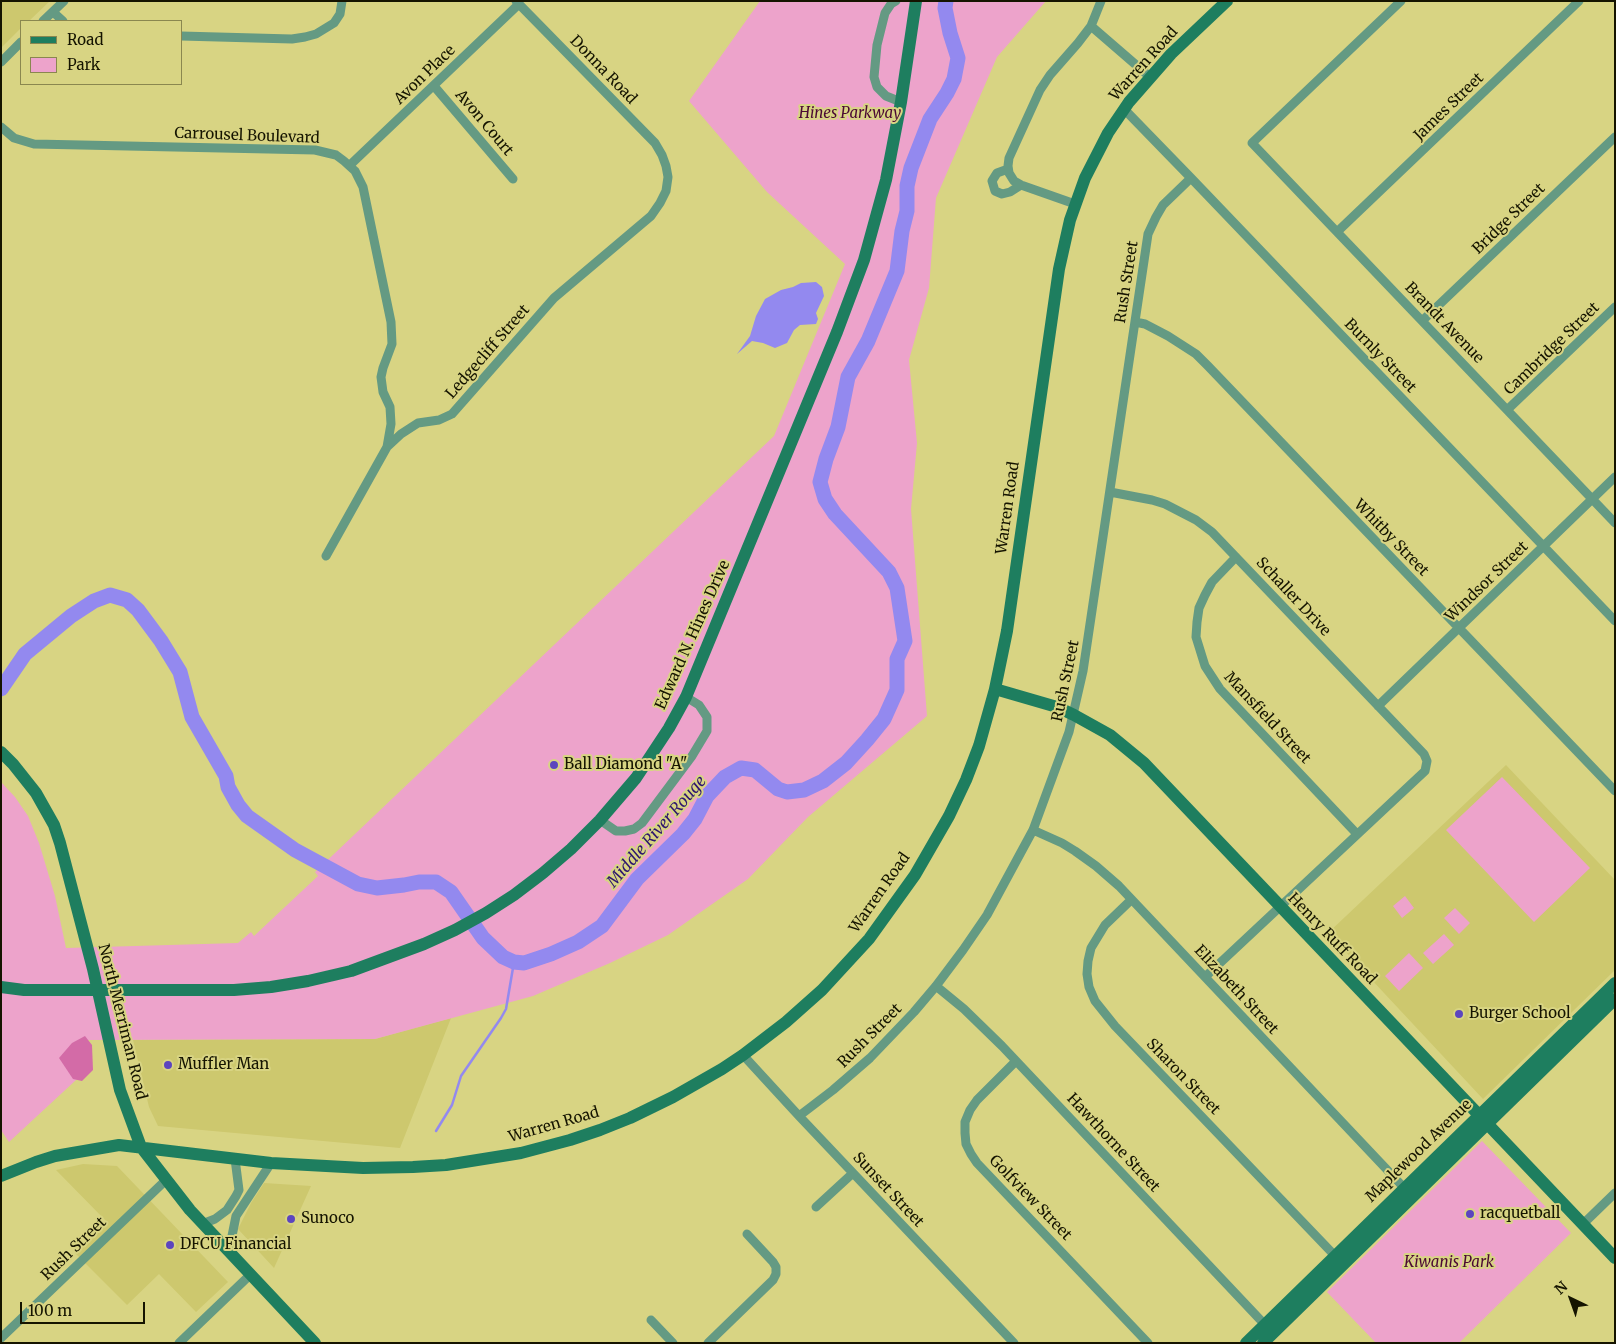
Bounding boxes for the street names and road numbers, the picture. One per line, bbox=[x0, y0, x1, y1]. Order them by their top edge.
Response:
street label: Warren Road bbox=[1106, 23, 1182, 105]
street label: Donna Road bbox=[566, 32, 640, 108]
street label: Avon Place bbox=[391, 42, 459, 108]
street label: James Street bbox=[1410, 69, 1488, 145]
street label: Avon Court bbox=[451, 86, 517, 160]
street label: Carrousel Boulevard bbox=[174, 124, 320, 148]
street label: Bridge Street bbox=[1469, 180, 1549, 258]
street label: Rush Street bbox=[1112, 240, 1142, 324]
street label: Brandt Avenue bbox=[1401, 279, 1487, 367]
street label: Cambridge Street bbox=[1501, 299, 1603, 399]
street label: Ledgecliff Street bbox=[442, 301, 534, 403]
street label: Burnly Street bbox=[1340, 315, 1420, 397]
street label: Warren Road bbox=[993, 461, 1023, 555]
street label: Whitby Street bbox=[1350, 496, 1432, 580]
street label: Windsor Street bbox=[1442, 538, 1532, 626]
street label: Schaller Drive bbox=[1252, 554, 1334, 640]
street label: Edward N. Hines Drive bbox=[652, 558, 734, 712]
street label: Rush Street bbox=[1049, 638, 1083, 724]
street label: Mansfield Street bbox=[1220, 668, 1314, 768]
street label: Warren Road bbox=[846, 850, 914, 936]
street label: Henry Ruff Road bbox=[1284, 890, 1380, 988]
street label: North Merriman Road bbox=[94, 942, 150, 1102]
street label: Elizabeth Street bbox=[1190, 942, 1282, 1038]
street label: Rush Street bbox=[834, 1000, 906, 1072]
street label: Sharon Street bbox=[1142, 1035, 1224, 1119]
street label: Hawthorne Street bbox=[1063, 1090, 1163, 1196]
street label: Maplewood Avenue bbox=[1362, 1096, 1476, 1206]
street label: Warren Road bbox=[507, 1103, 601, 1147]
street label: Sunset Street bbox=[849, 1149, 927, 1231]
street label: Golfview Street bbox=[985, 1152, 1075, 1244]
street label: Rush Street bbox=[38, 1214, 110, 1284]

